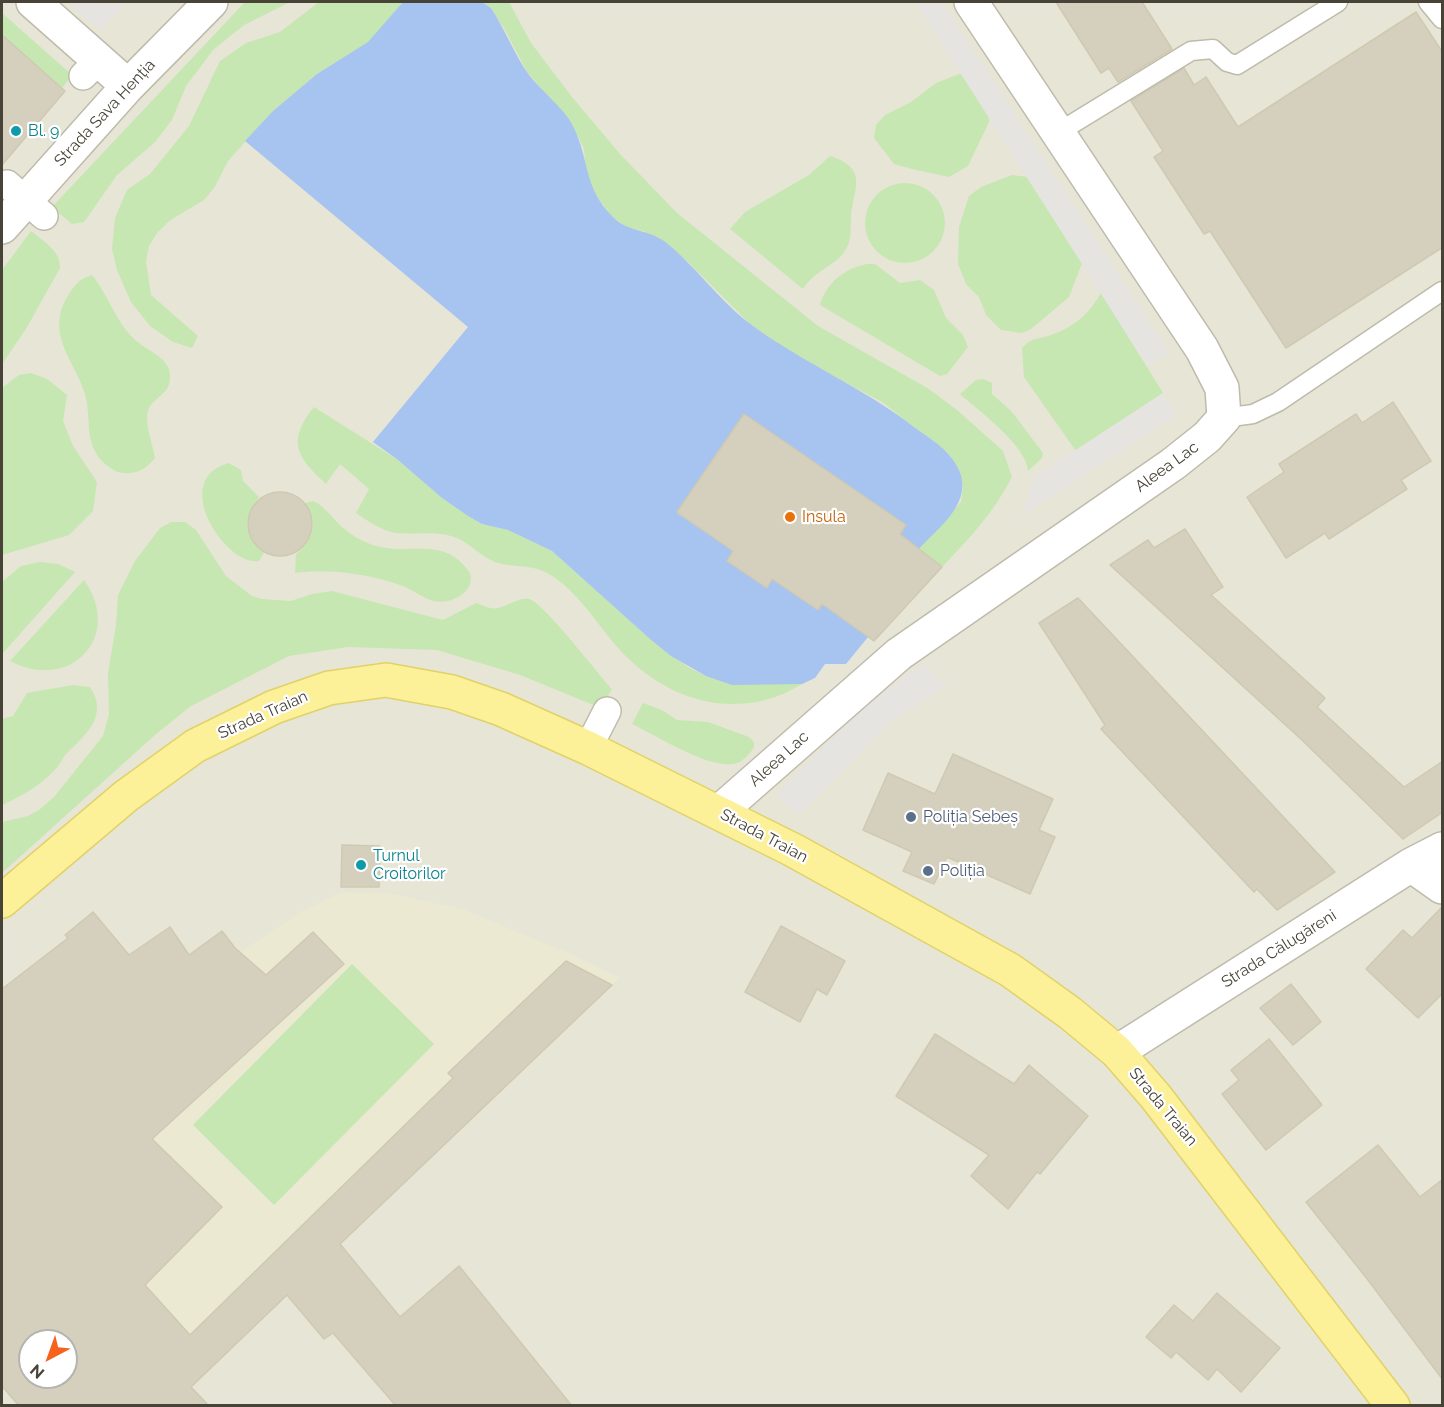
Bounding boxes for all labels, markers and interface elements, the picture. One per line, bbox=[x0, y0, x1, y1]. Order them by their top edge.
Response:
street label: Strada Sava Henția bbox=[51, 56, 159, 170]
place label: Bl. 9 bbox=[28, 121, 59, 141]
marker: Bl. 9 bbox=[9, 124, 23, 138]
street label: Aleea Lac bbox=[1132, 438, 1202, 496]
place label: Insula bbox=[802, 507, 846, 527]
marker: Insula bbox=[783, 510, 797, 524]
street label: Strada Traian bbox=[215, 687, 311, 743]
street label: Aleea Lac bbox=[745, 727, 813, 791]
street label: Strada Traian bbox=[717, 805, 811, 867]
place label: Poliția Sebeș bbox=[923, 807, 1018, 827]
marker: Poliția Sebeș bbox=[904, 810, 918, 824]
place label: Turnul Croitorilor bbox=[373, 846, 446, 884]
marker: Turnul Croitorilor bbox=[354, 858, 368, 872]
place label: Poliția bbox=[940, 861, 985, 881]
marker: Poliția bbox=[921, 864, 935, 878]
street label: Strada Călugăreni bbox=[1218, 906, 1340, 992]
street label: Strada Traian bbox=[1125, 1064, 1201, 1150]
north arrow bbox=[18, 1329, 78, 1389]
text: N bbox=[26, 1360, 48, 1383]

